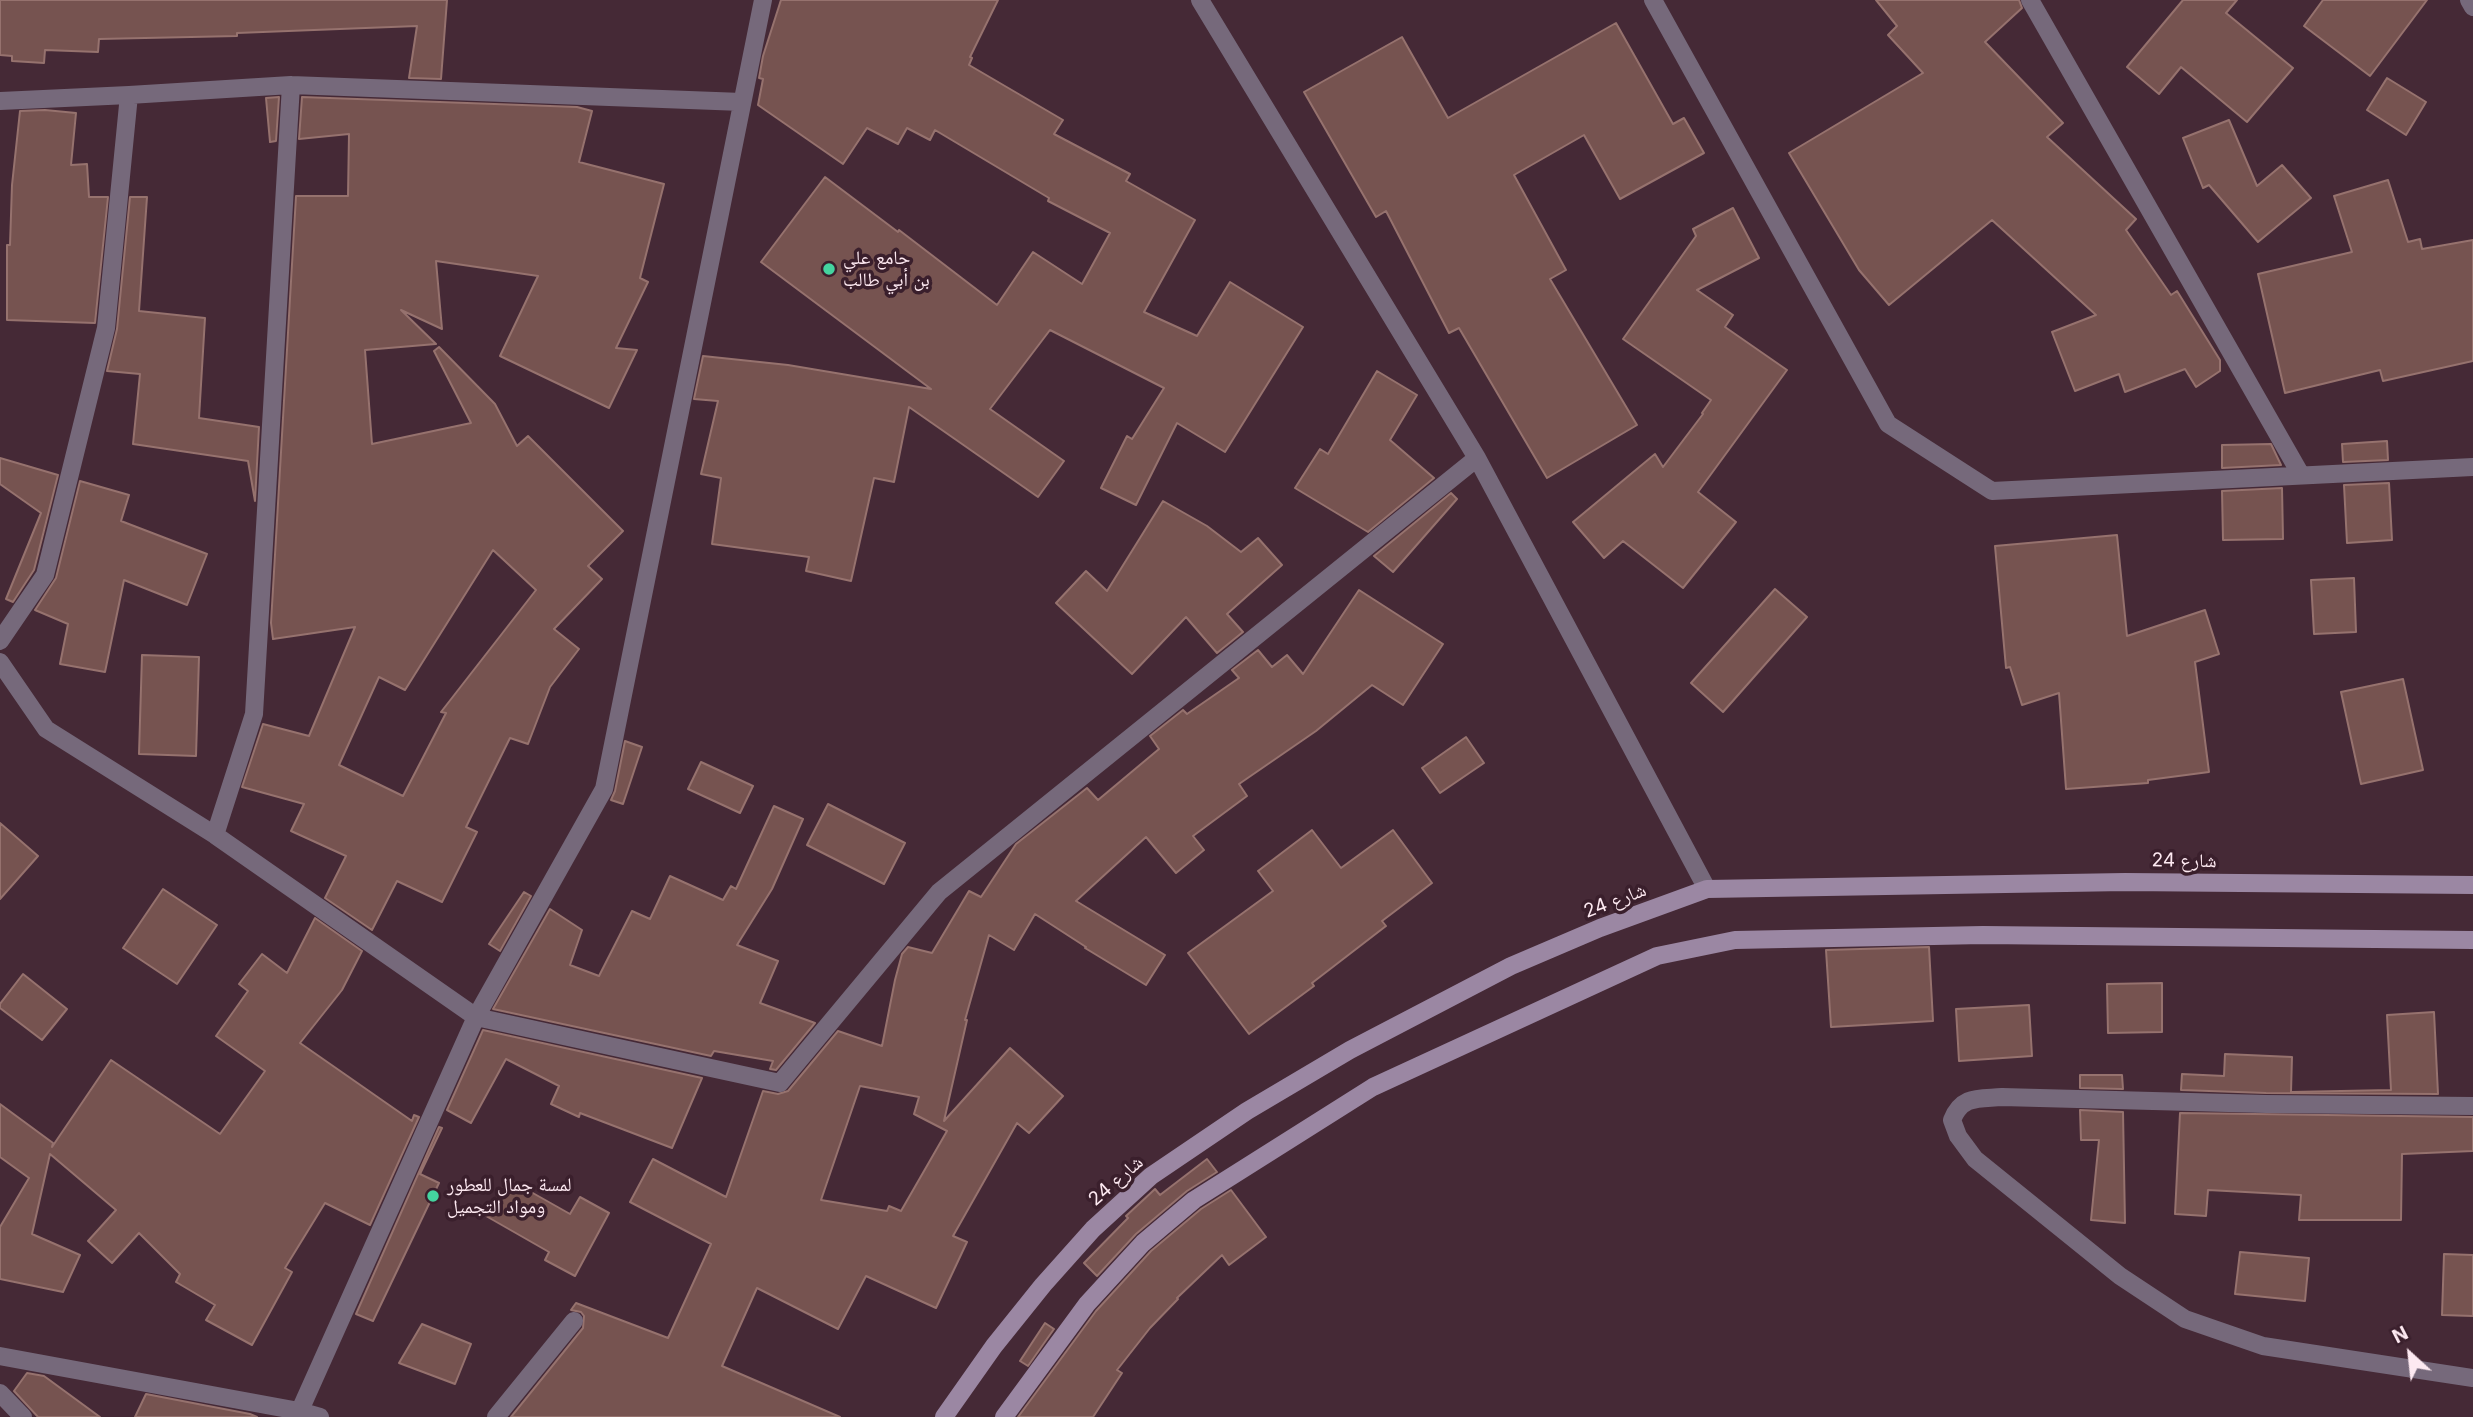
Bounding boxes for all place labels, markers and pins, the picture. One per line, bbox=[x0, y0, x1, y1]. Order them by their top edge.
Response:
place label: جامع علي بن أبي طالب bbox=[843, 247, 930, 291]
marker: جامع علي بن أبي طالب bbox=[821, 261, 837, 277]
place label: لمسة جمال للعطور ومواد التجميل bbox=[447, 1174, 572, 1218]
marker: لمسة جمال للعطور ومواد التجميل bbox=[425, 1188, 441, 1204]

